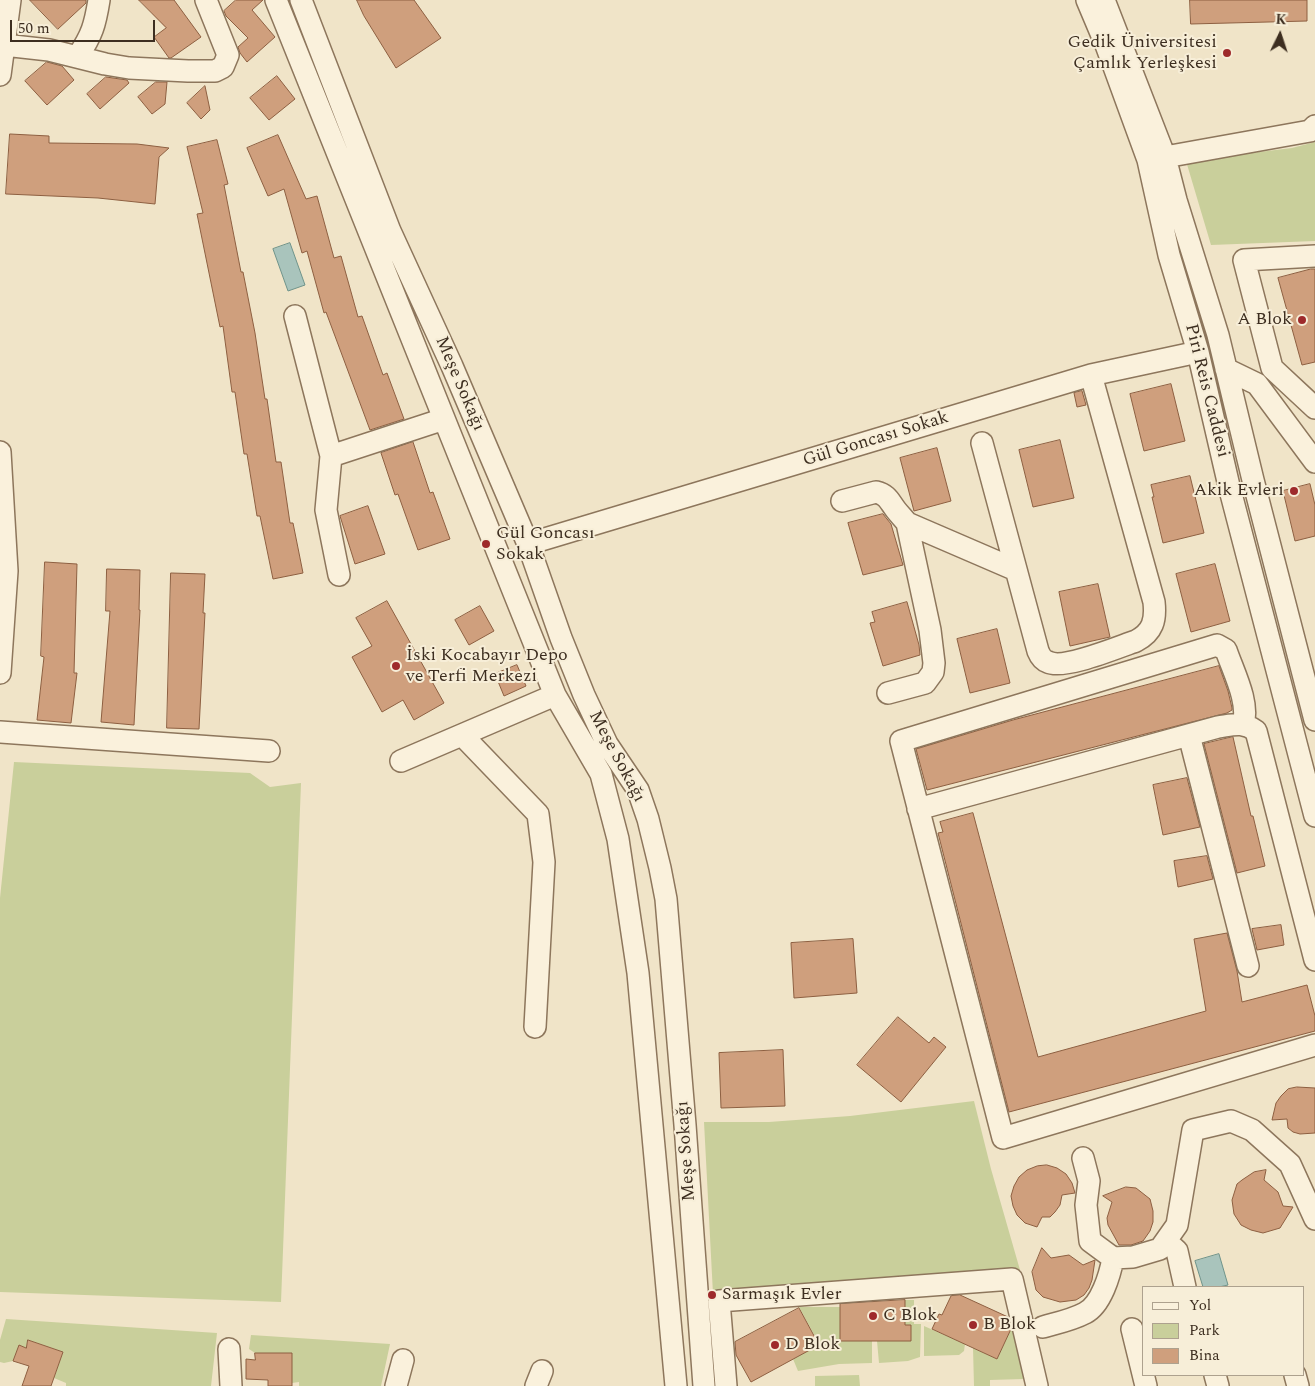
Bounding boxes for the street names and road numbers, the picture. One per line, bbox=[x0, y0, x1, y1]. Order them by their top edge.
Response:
street label: Piri Reis Caddesi bbox=[1179, 322, 1233, 460]
street label: Meşe Sokağı bbox=[429, 334, 489, 434]
street label: Gül Goncası Sokak bbox=[801, 408, 951, 472]
street label: Meşe Sokağı bbox=[583, 708, 649, 806]
street label: Meşe Sokağı bbox=[673, 1100, 701, 1202]

